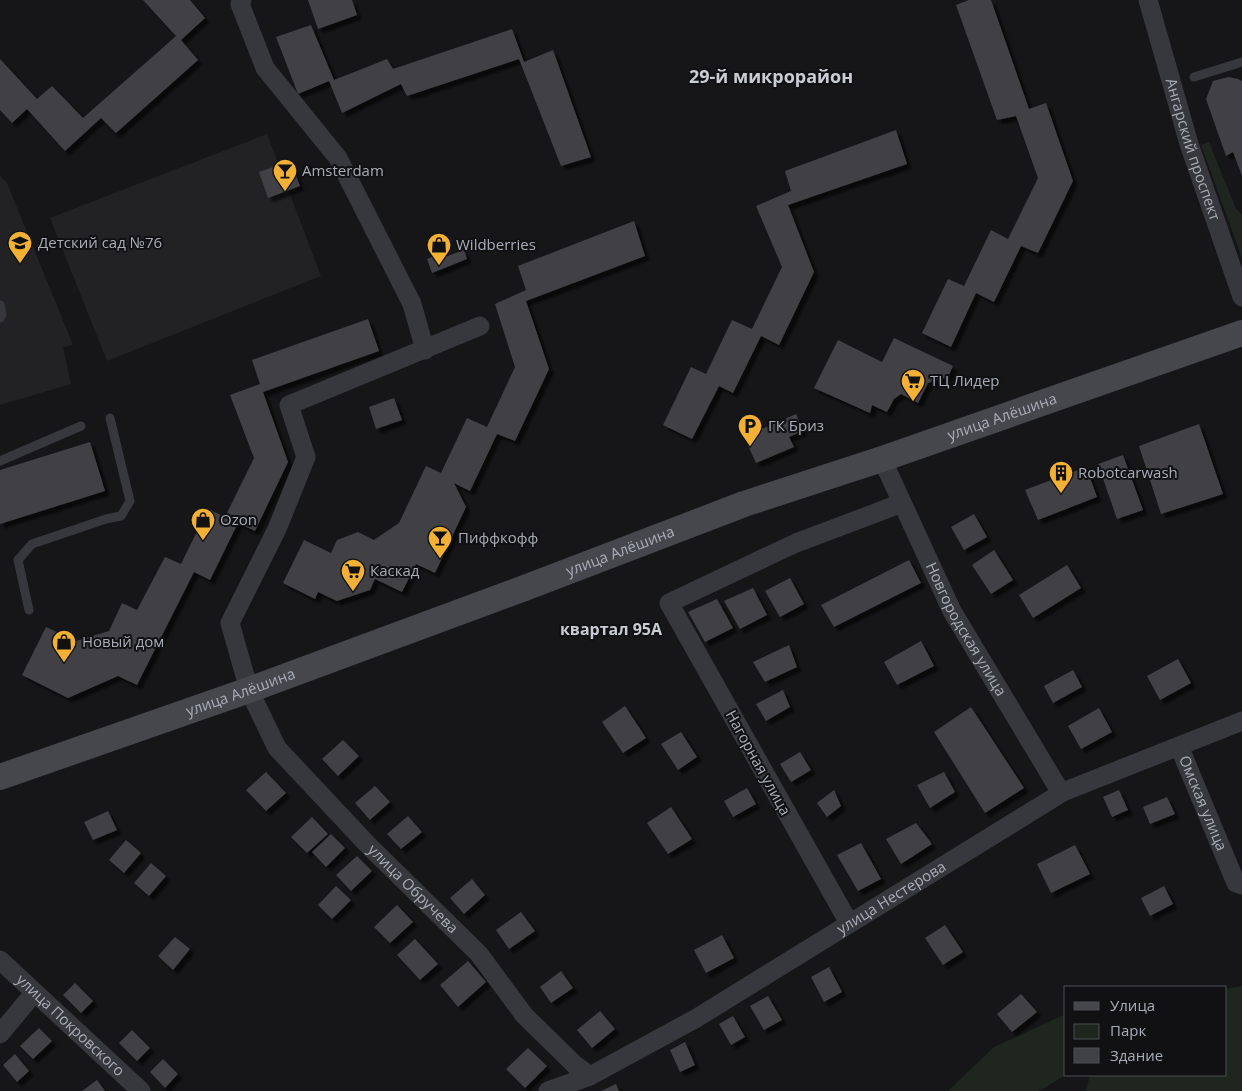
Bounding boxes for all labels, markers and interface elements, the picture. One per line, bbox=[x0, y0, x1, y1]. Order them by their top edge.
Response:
district label: 29-й микрорайон bbox=[689, 64, 853, 88]
street label: Ангарский проспект bbox=[1162, 76, 1226, 223]
bar icon: Amsterdam bbox=[272, 158, 298, 192]
place label: Amsterdam bbox=[302, 160, 384, 180]
school or university icon: Детский сад №76 bbox=[7, 230, 33, 264]
place label: Детский сад №76 bbox=[38, 232, 162, 252]
shop icon: Wildberries bbox=[426, 232, 452, 266]
place label: Wildberries bbox=[456, 234, 536, 254]
supermarket icon: ТЦ Лидер bbox=[900, 368, 926, 402]
place label: ТЦ Лидер bbox=[930, 370, 1000, 390]
street label: улица Алёшина bbox=[944, 388, 1059, 444]
parking icon: ГК Бриз bbox=[737, 413, 763, 447]
place label: ГК Бриз bbox=[768, 415, 824, 435]
building icon: Robotcarwash bbox=[1048, 460, 1074, 494]
place label: Robotcarwash bbox=[1078, 462, 1178, 482]
shop icon: Ozon bbox=[190, 507, 216, 541]
place label: Ozon bbox=[220, 509, 257, 529]
street label: улица Алёшина bbox=[563, 521, 677, 580]
bar icon: Пиффкофф bbox=[427, 525, 453, 559]
place label: Пиффкофф bbox=[458, 527, 538, 547]
supermarket icon: Каскад bbox=[340, 558, 366, 592]
street label: Новгородская улица bbox=[922, 559, 1012, 699]
place label: Каскад bbox=[370, 560, 420, 580]
district label: квартал 95А bbox=[560, 618, 663, 640]
shop icon: Новый дом bbox=[51, 629, 77, 663]
place label: Новый дом bbox=[82, 631, 164, 651]
street label: улица Алёшина bbox=[183, 663, 298, 720]
street label: Нагорная улица bbox=[722, 706, 796, 819]
street label: Омская улица bbox=[1175, 752, 1232, 854]
street label: улица Обручева bbox=[364, 839, 463, 937]
street label: улица Нестерова bbox=[833, 856, 949, 938]
street label: улица Покровского bbox=[12, 969, 130, 1080]
legend bbox=[1064, 986, 1227, 1076]
text: Улица bbox=[1110, 995, 1155, 1015]
text: Парк bbox=[1110, 1020, 1146, 1040]
text: Здание bbox=[1110, 1045, 1163, 1065]

